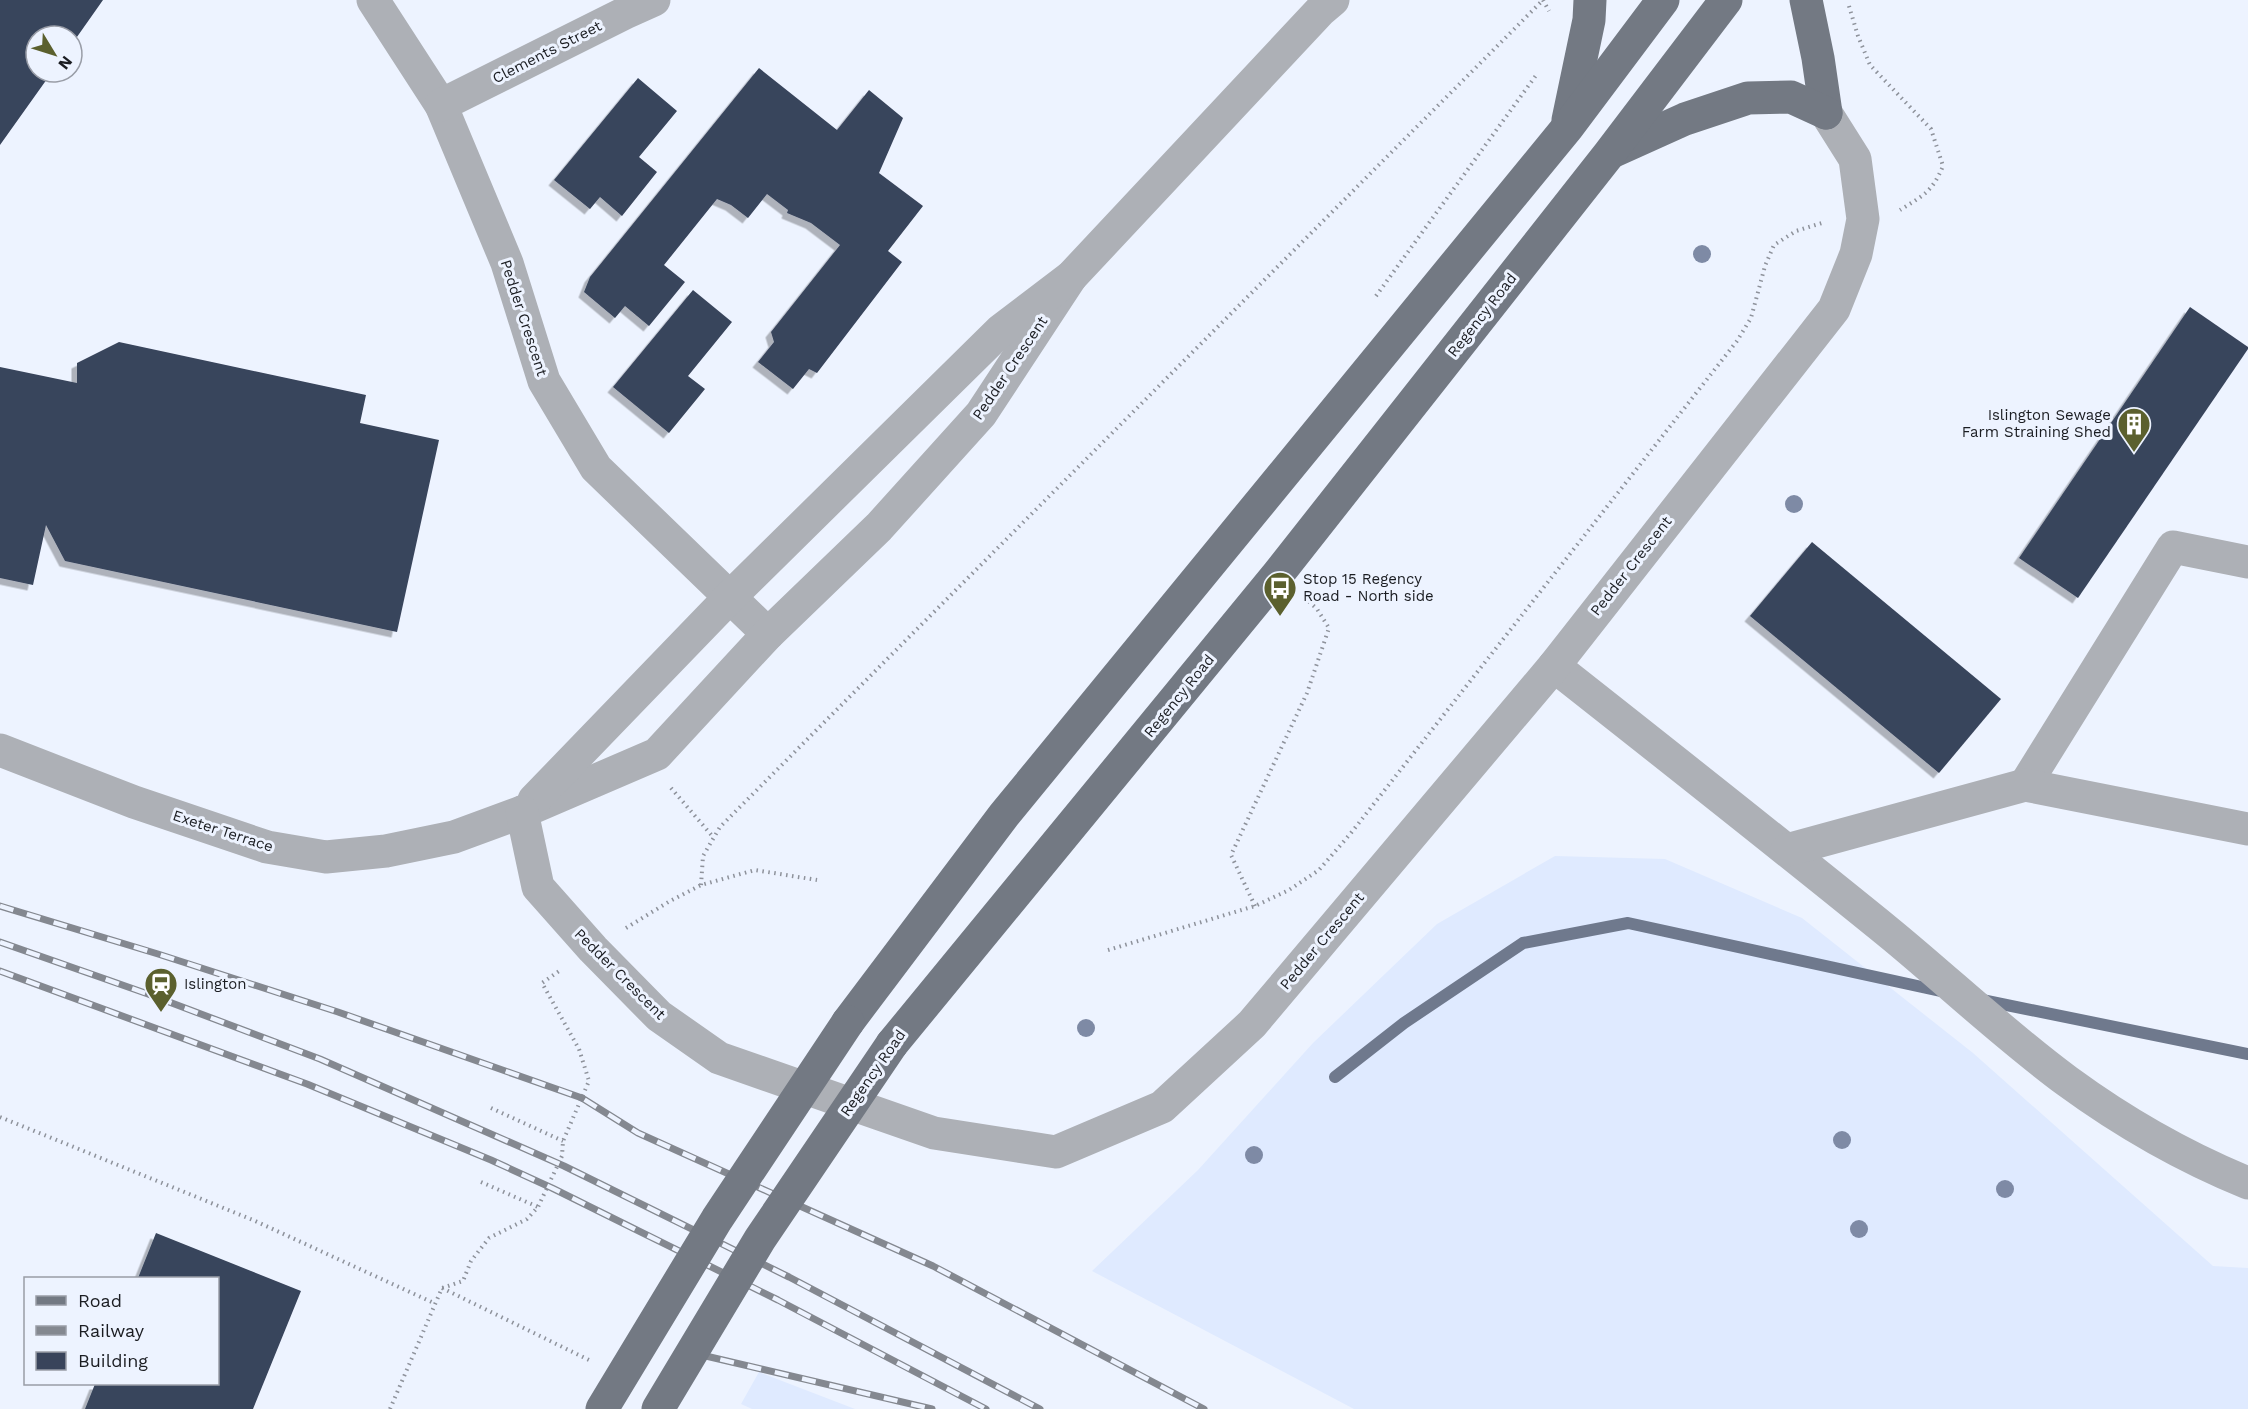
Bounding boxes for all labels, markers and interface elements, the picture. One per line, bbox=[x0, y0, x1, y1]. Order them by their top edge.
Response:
street label: Clements Street bbox=[489, 16, 605, 87]
north arrow bbox=[24, 24, 84, 84]
text: N bbox=[54, 52, 77, 73]
street label: Pedder Crescent bbox=[497, 258, 552, 379]
street label: Regency Road bbox=[1444, 269, 1520, 361]
street label: Pedder Crescent bbox=[969, 312, 1052, 423]
place label: Islington Sewage Farm Straining Shed bbox=[1962, 406, 2111, 441]
building icon: Islington Sewage Farm Straining Shed bbox=[2116, 406, 2152, 453]
street label: Pedder Crescent bbox=[1587, 512, 1676, 619]
bus stop icon: Stop 15 Regency Road - North side bbox=[1262, 570, 1298, 617]
place label: Stop 15 Regency Road - North side bbox=[1303, 570, 1434, 605]
street label: Regency Road bbox=[1140, 651, 1218, 741]
street label: Exeter Terrace bbox=[170, 806, 276, 856]
street label: Pedder Crescent bbox=[1276, 888, 1368, 993]
street label: Pedder Crescent bbox=[571, 925, 670, 1024]
station icon: Islington bbox=[143, 966, 179, 1013]
place label: Islington bbox=[184, 975, 247, 993]
street label: Regency Road bbox=[837, 1026, 909, 1120]
legend bbox=[24, 1277, 219, 1385]
text: Road bbox=[78, 1290, 122, 1311]
text: Railway bbox=[78, 1320, 145, 1341]
text: Building bbox=[78, 1350, 148, 1371]

